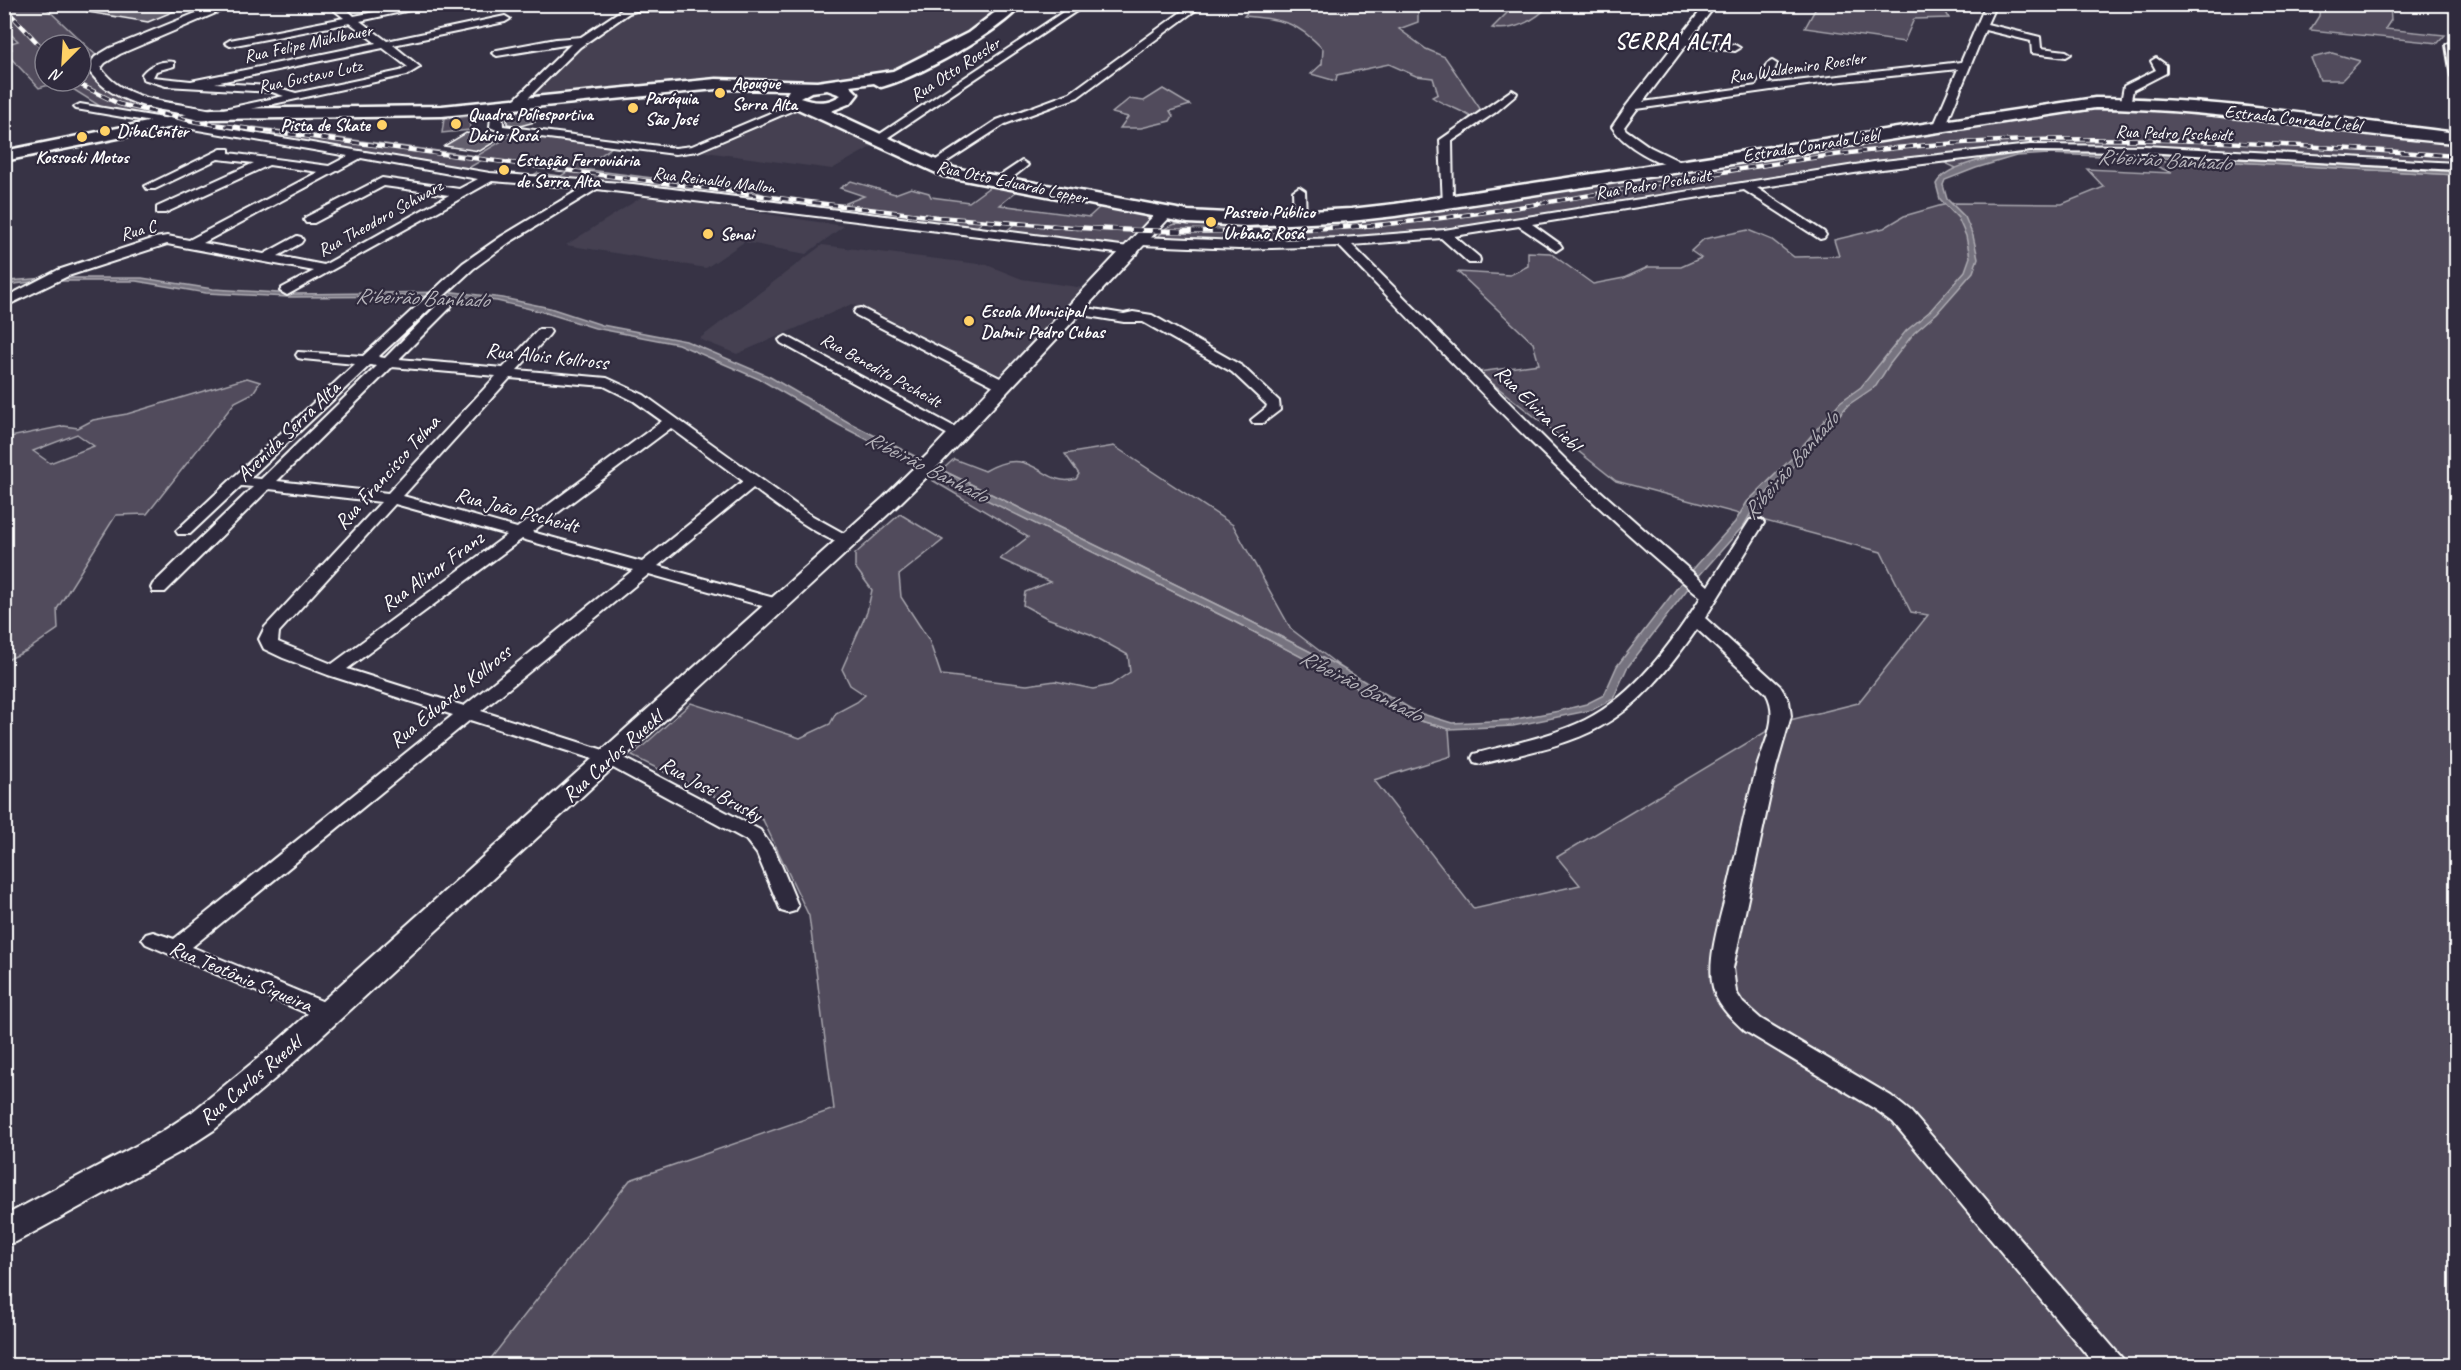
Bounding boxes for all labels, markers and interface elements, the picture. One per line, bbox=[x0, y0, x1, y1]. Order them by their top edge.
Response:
street label: Rua Felipe Mühlbauer bbox=[242, 18, 377, 67]
district label: SERRA ALTA bbox=[1615, 28, 1731, 56]
street label: Rua Otto Roesler bbox=[906, 31, 1005, 106]
north arrow bbox=[33, 33, 93, 93]
street label: Rua Waldemiro Roesler bbox=[1727, 46, 1869, 87]
street label: Rua Gustavo Lutz bbox=[256, 54, 366, 98]
text: N bbox=[46, 63, 66, 87]
place label: Açougue Serra Alta bbox=[732, 72, 799, 115]
marker: Açougue Serra Alta bbox=[713, 86, 727, 100]
place label: Paróquia São José bbox=[645, 87, 700, 130]
street label: Estrada Conrado Liebl bbox=[2224, 100, 2365, 136]
marker: Paróquia São José bbox=[626, 101, 640, 115]
place label: Quadra Poliesportiva Dário Rosá bbox=[468, 103, 594, 146]
place label: Pista de Skate bbox=[280, 114, 372, 136]
marker: Quadra Poliesportiva Dário Rosá bbox=[449, 117, 463, 131]
marker: Pista de Skate bbox=[375, 118, 389, 132]
place label: DibaCenter bbox=[117, 120, 191, 142]
street label: Rua Pedro Pscheidt bbox=[2115, 120, 2235, 146]
street label: Estrada Conrado Liebl bbox=[1741, 123, 1884, 167]
marker: DibaCenter bbox=[98, 124, 112, 138]
marker: Kossoski Motos bbox=[75, 130, 89, 144]
water label: Ribeirão Banhado bbox=[2097, 143, 2234, 178]
place label: Kossoski Motos bbox=[35, 146, 130, 168]
place label: Estação Ferroviária de Serra Alta bbox=[516, 149, 641, 192]
street label: Rua Otto Eduardo Lepper bbox=[935, 155, 1091, 209]
street label: Rua Reinaldo Mallon bbox=[652, 162, 777, 199]
marker: Estação Ferroviária de Serra Alta bbox=[497, 163, 511, 177]
street label: Rua Pedro Pscheidt bbox=[1593, 164, 1715, 204]
street label: Rua Theodoro Schwarz bbox=[314, 174, 448, 261]
place label: Passeio Público Urbano Rosá bbox=[1223, 201, 1316, 244]
street label: Rua C bbox=[118, 214, 160, 245]
marker: Passeio Público Urbano Rosá bbox=[1204, 215, 1218, 229]
place label: Senai bbox=[720, 223, 756, 245]
marker: Senai bbox=[701, 227, 715, 241]
water label: Ribeirão Banhado bbox=[355, 282, 492, 314]
place label: Escola Municipal Dalmir Pedro Cubas bbox=[981, 300, 1106, 343]
marker: Escola Municipal Dalmir Pedro Cubas bbox=[962, 314, 976, 328]
street label: Rua Benedito Pscheidt bbox=[817, 328, 947, 413]
street label: Rua Alois Kollross bbox=[484, 337, 611, 376]
street label: Rua Elvira Liebl bbox=[1489, 359, 1589, 459]
street label: Avenida Serra Alta bbox=[231, 373, 347, 487]
water label: Ribeirão Banhado bbox=[1737, 404, 1847, 525]
street label: Rua Francisco Telma bbox=[329, 408, 447, 535]
water label: Ribeirão Banhado bbox=[861, 424, 995, 511]
street label: Rua João Pscheidt bbox=[452, 481, 584, 539]
street label: Rua Alinor Franz bbox=[375, 524, 490, 617]
street label: Rua Eduardo Kollross bbox=[384, 638, 518, 753]
water label: Ribeirão Banhado bbox=[1295, 643, 1429, 730]
street label: Rua Carlos Rueckl bbox=[557, 702, 670, 808]
street label: Rua José Brusky bbox=[655, 750, 768, 829]
street label: Rua Teotônio Siqueira bbox=[166, 934, 318, 1018]
street label: Rua Carlos Rueckl bbox=[194, 1027, 309, 1130]

